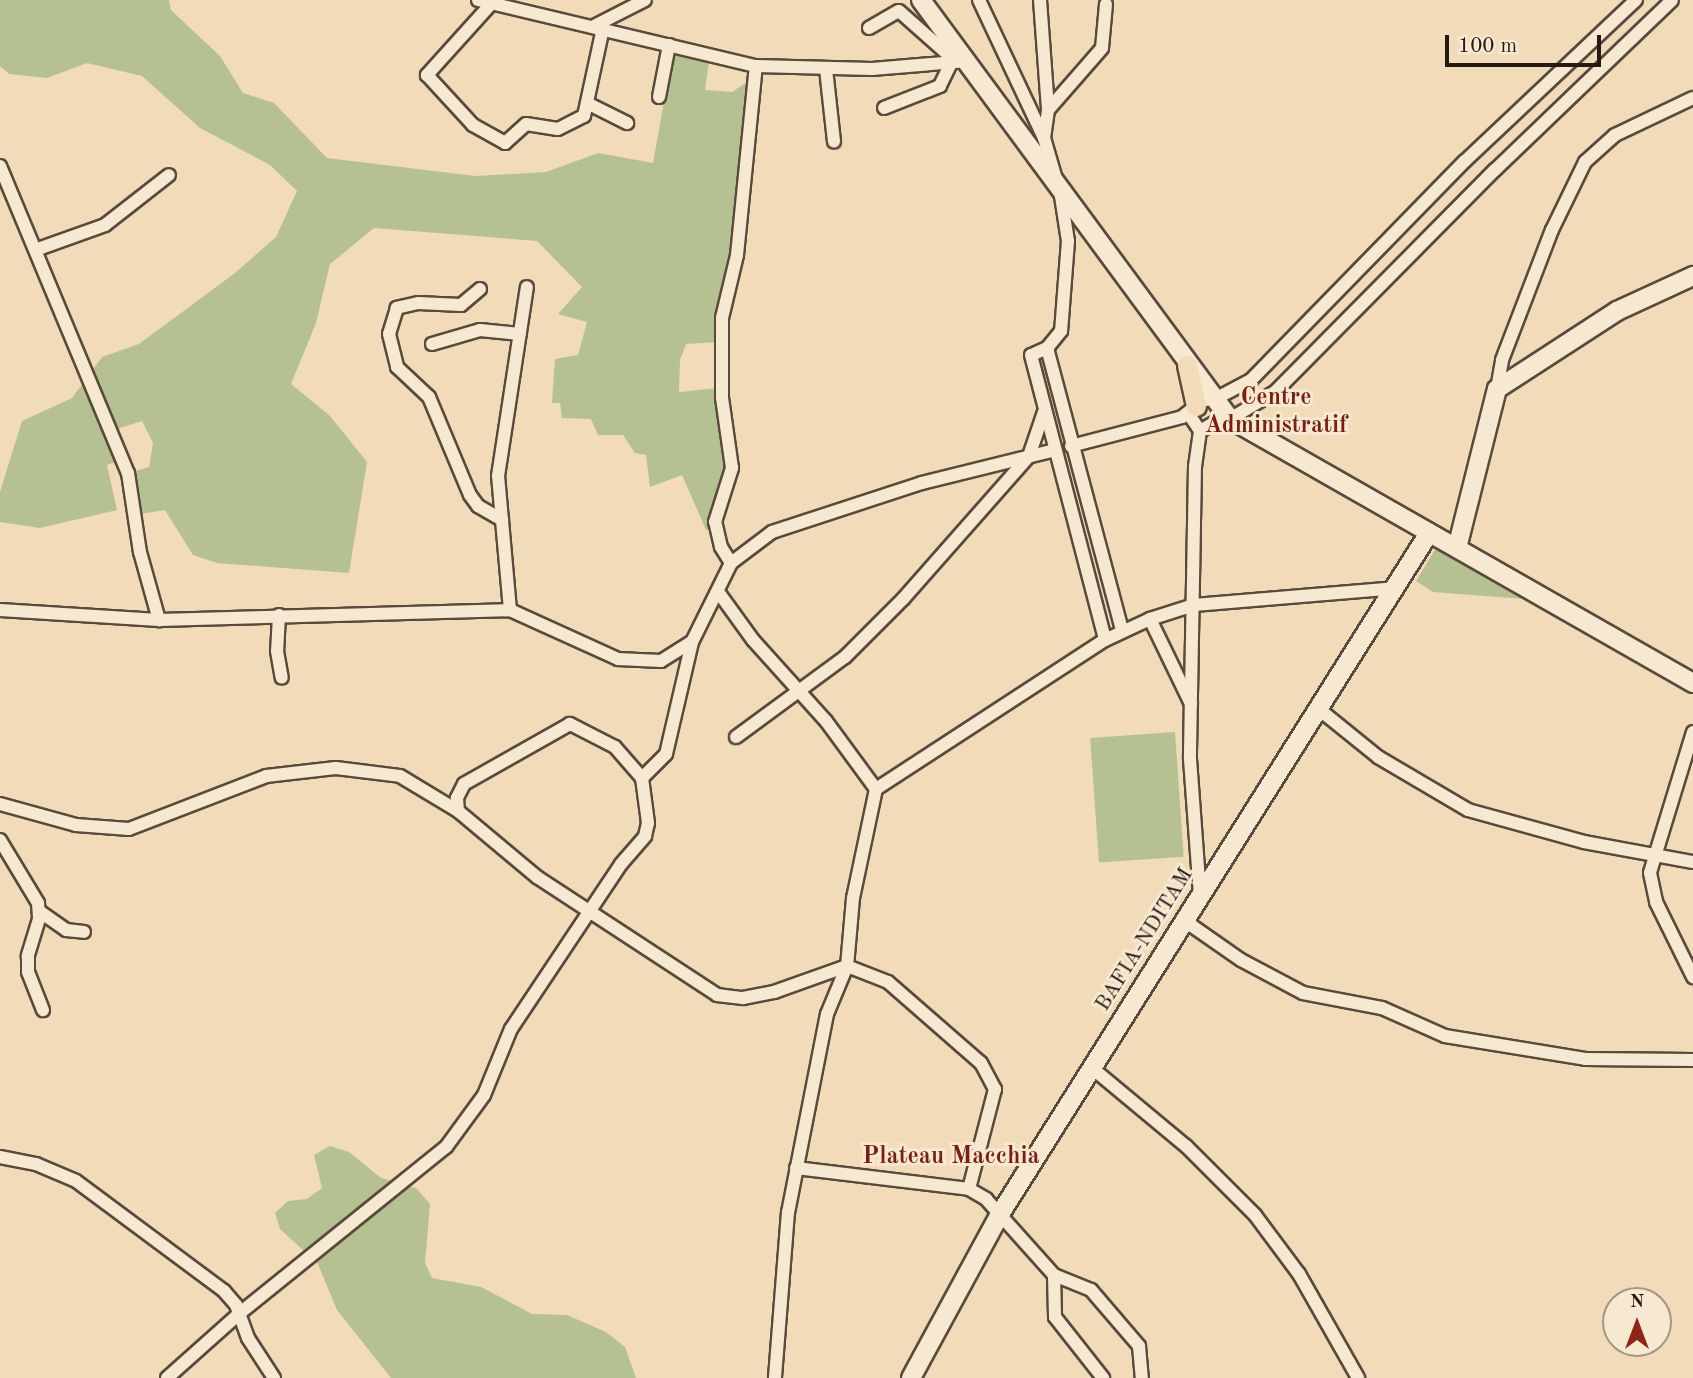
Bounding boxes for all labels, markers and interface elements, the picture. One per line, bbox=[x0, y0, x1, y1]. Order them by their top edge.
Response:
scale bar bbox=[1448, 21, 1604, 65]
text: 100 m bbox=[1458, 36, 1517, 57]
district label: Centre Administratif bbox=[1205, 385, 1347, 441]
street label: BAFIA-NDITAM bbox=[1091, 864, 1199, 1016]
district label: Plateau Macchia bbox=[862, 1144, 1040, 1172]
north arrow bbox=[1602, 1287, 1672, 1357]
text: N bbox=[1630, 1293, 1644, 1312]

